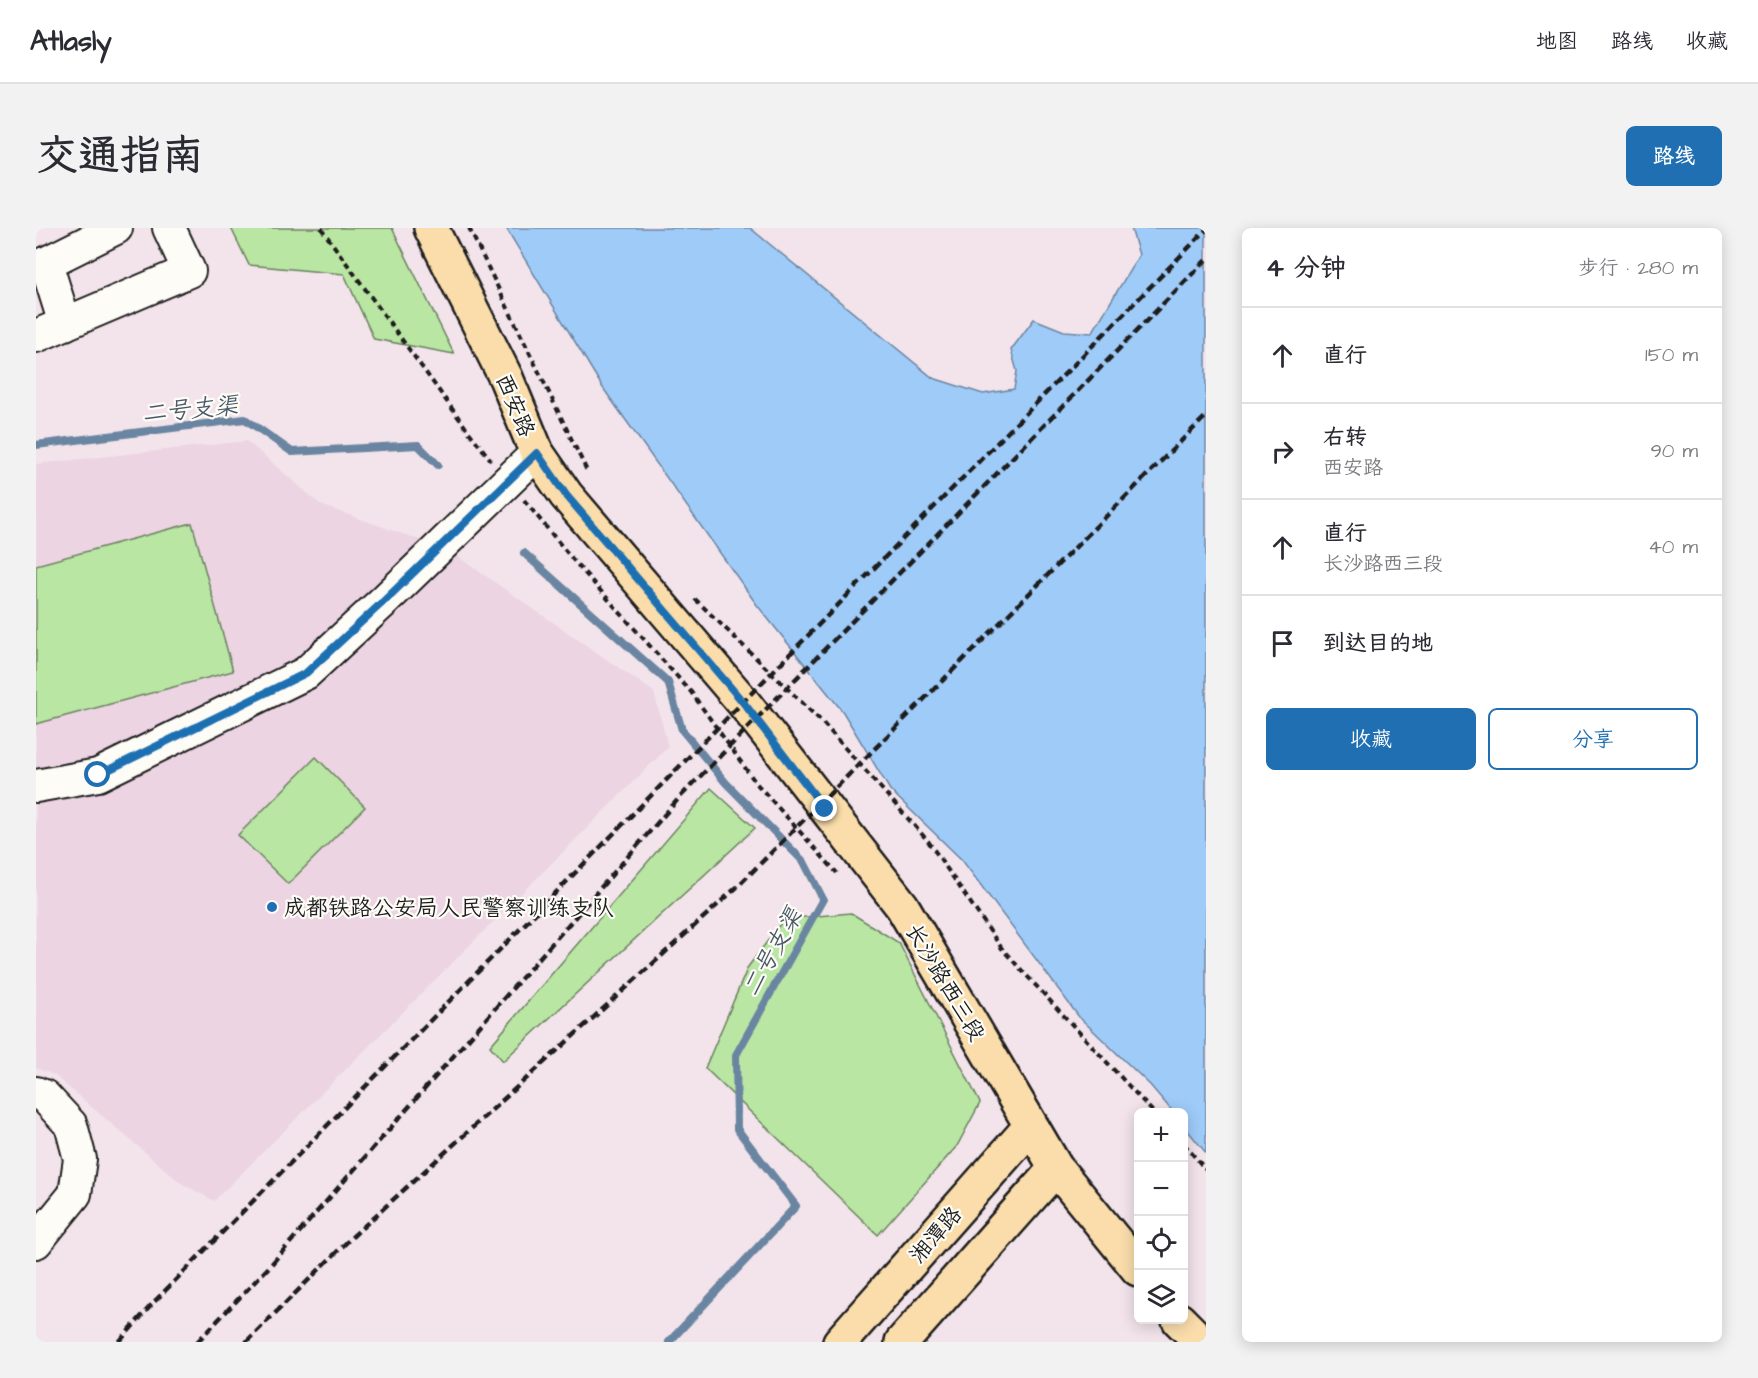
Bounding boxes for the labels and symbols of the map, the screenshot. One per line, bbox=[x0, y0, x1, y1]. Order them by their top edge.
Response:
street label: 西安路 bbox=[487, 369, 542, 442]
water label: 二号支渠 bbox=[141, 389, 241, 431]
route start bbox=[84, 761, 110, 787]
route end bbox=[811, 795, 837, 821]
place label: 成都铁路公安局人民警察训练支队 bbox=[284, 893, 614, 924]
marker: 成都铁路公安局人民警察训练支队 bbox=[265, 900, 279, 914]
water label: 二号支渠 bbox=[735, 901, 812, 1003]
street label: 长沙路西三段 bbox=[897, 918, 992, 1047]
street label: 湘潭路 bbox=[903, 1200, 969, 1270]

